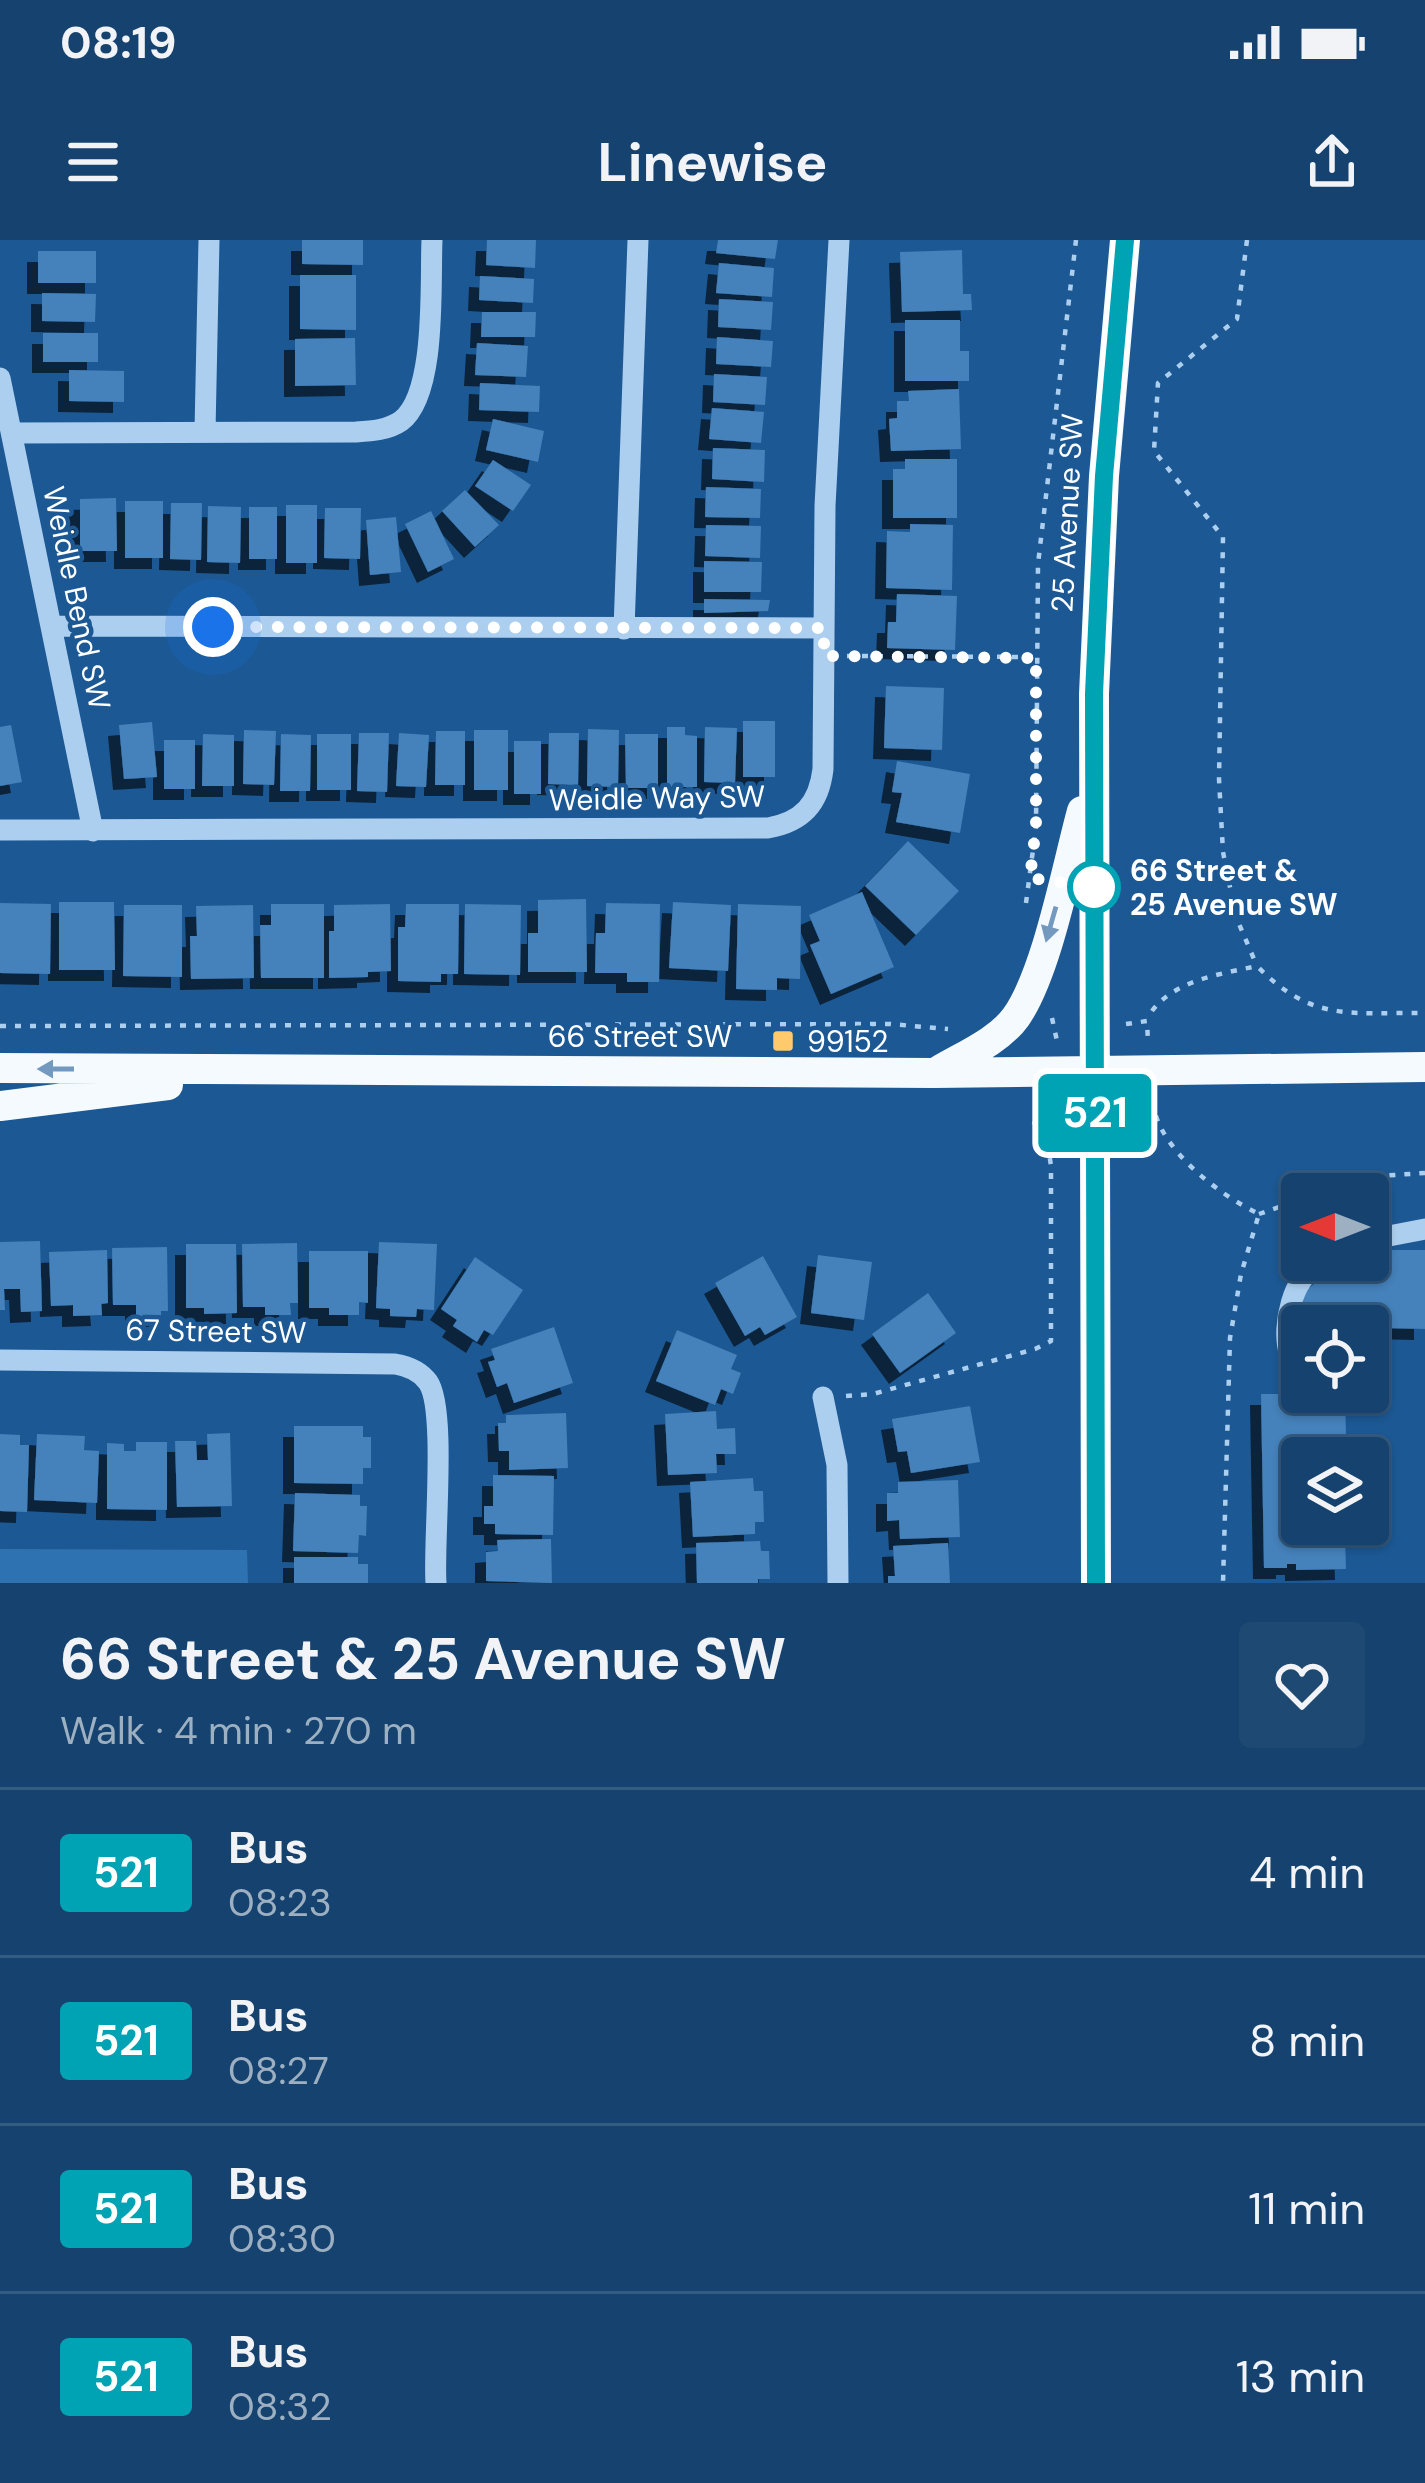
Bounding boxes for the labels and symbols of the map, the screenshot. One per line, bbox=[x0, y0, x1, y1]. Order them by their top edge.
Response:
street label: 25 Avenue SW bbox=[1042, 412, 1092, 614]
street label: Weidle Bend SW bbox=[34, 483, 120, 713]
your location bbox=[183, 597, 243, 657]
street label: Weidle Way SW bbox=[549, 777, 765, 819]
place label: 66 Street & 25 Avenue SW bbox=[1130, 851, 1337, 924]
marker: 66 Street & 25 Avenue SW bbox=[1069, 862, 1119, 912]
one-way arrow bbox=[1041, 905, 1060, 942]
street label: 66 Street SW bbox=[548, 1017, 732, 1056]
place label: 99152 bbox=[807, 1022, 889, 1061]
marker: 99152 bbox=[770, 1028, 796, 1054]
one-way arrow bbox=[36, 1059, 74, 1079]
line badge: 521 bbox=[1026, 1074, 1164, 1152]
north arrow bbox=[1281, 1173, 1389, 1281]
street label: 67 Street SW bbox=[125, 1310, 307, 1352]

